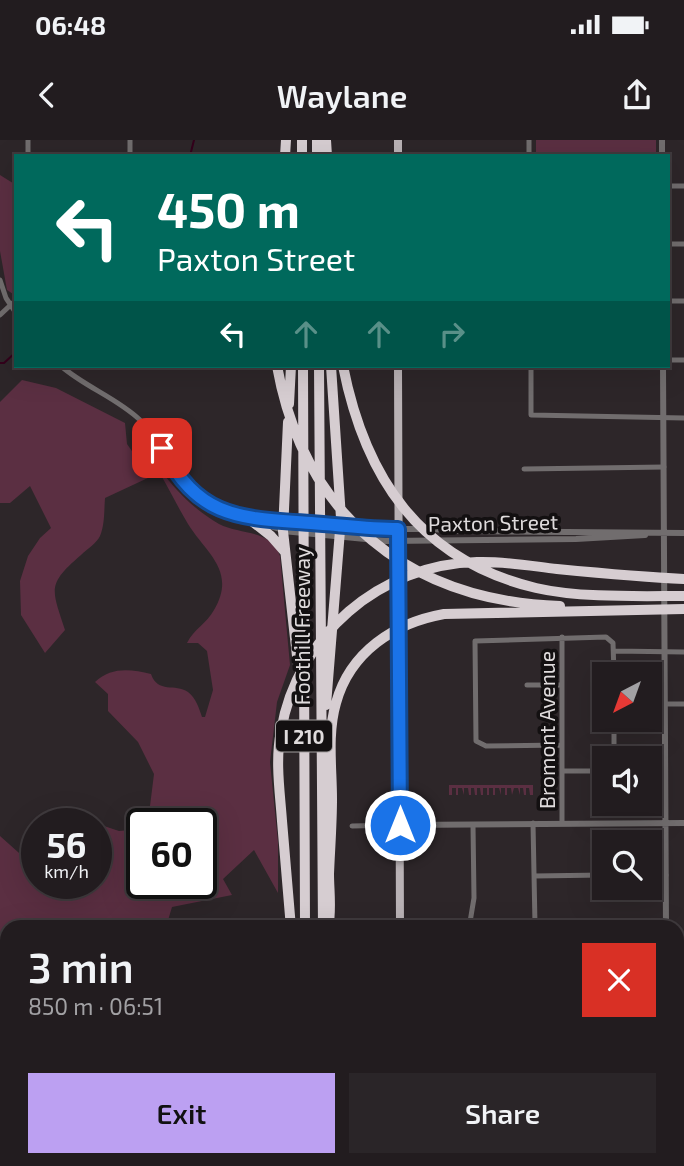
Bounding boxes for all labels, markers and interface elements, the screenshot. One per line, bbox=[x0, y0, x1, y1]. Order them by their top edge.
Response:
text: 06:48 bbox=[35, 9, 106, 40]
icon: back bbox=[28, 76, 66, 114]
text: Waylane bbox=[277, 76, 407, 114]
icon: share bbox=[618, 76, 656, 114]
text: 450 m bbox=[157, 179, 300, 238]
icon: left bbox=[42, 182, 133, 273]
text: Paxton Street bbox=[157, 239, 355, 277]
icon: left bbox=[214, 315, 252, 353]
icon: ahead bbox=[287, 315, 325, 353]
icon: ahead bbox=[360, 315, 398, 353]
icon: right bbox=[433, 315, 471, 353]
pin bbox=[132, 418, 192, 478]
icon: arrive bbox=[143, 429, 181, 467]
street label: Paxton Street bbox=[428, 508, 558, 536]
street label: Foothill Freeway bbox=[289, 547, 314, 705]
street label: Bromont Avenue bbox=[534, 651, 559, 809]
north arrow bbox=[592, 662, 662, 732]
map controls bbox=[592, 662, 662, 900]
road number: I 210 bbox=[276, 720, 332, 751]
button: sound bbox=[592, 746, 662, 816]
position arrow bbox=[363, 788, 437, 862]
speed limit sign: 60 bbox=[126, 808, 217, 899]
text: 56 bbox=[47, 823, 86, 865]
button: search bbox=[592, 830, 662, 900]
text: km/h bbox=[44, 860, 89, 882]
text: 3 min bbox=[28, 941, 134, 991]
button: close bbox=[582, 943, 656, 1017]
text: 850 m · 06:51 bbox=[28, 992, 163, 1020]
button: Exit bbox=[28, 1073, 335, 1153]
button: Share bbox=[349, 1073, 656, 1153]

